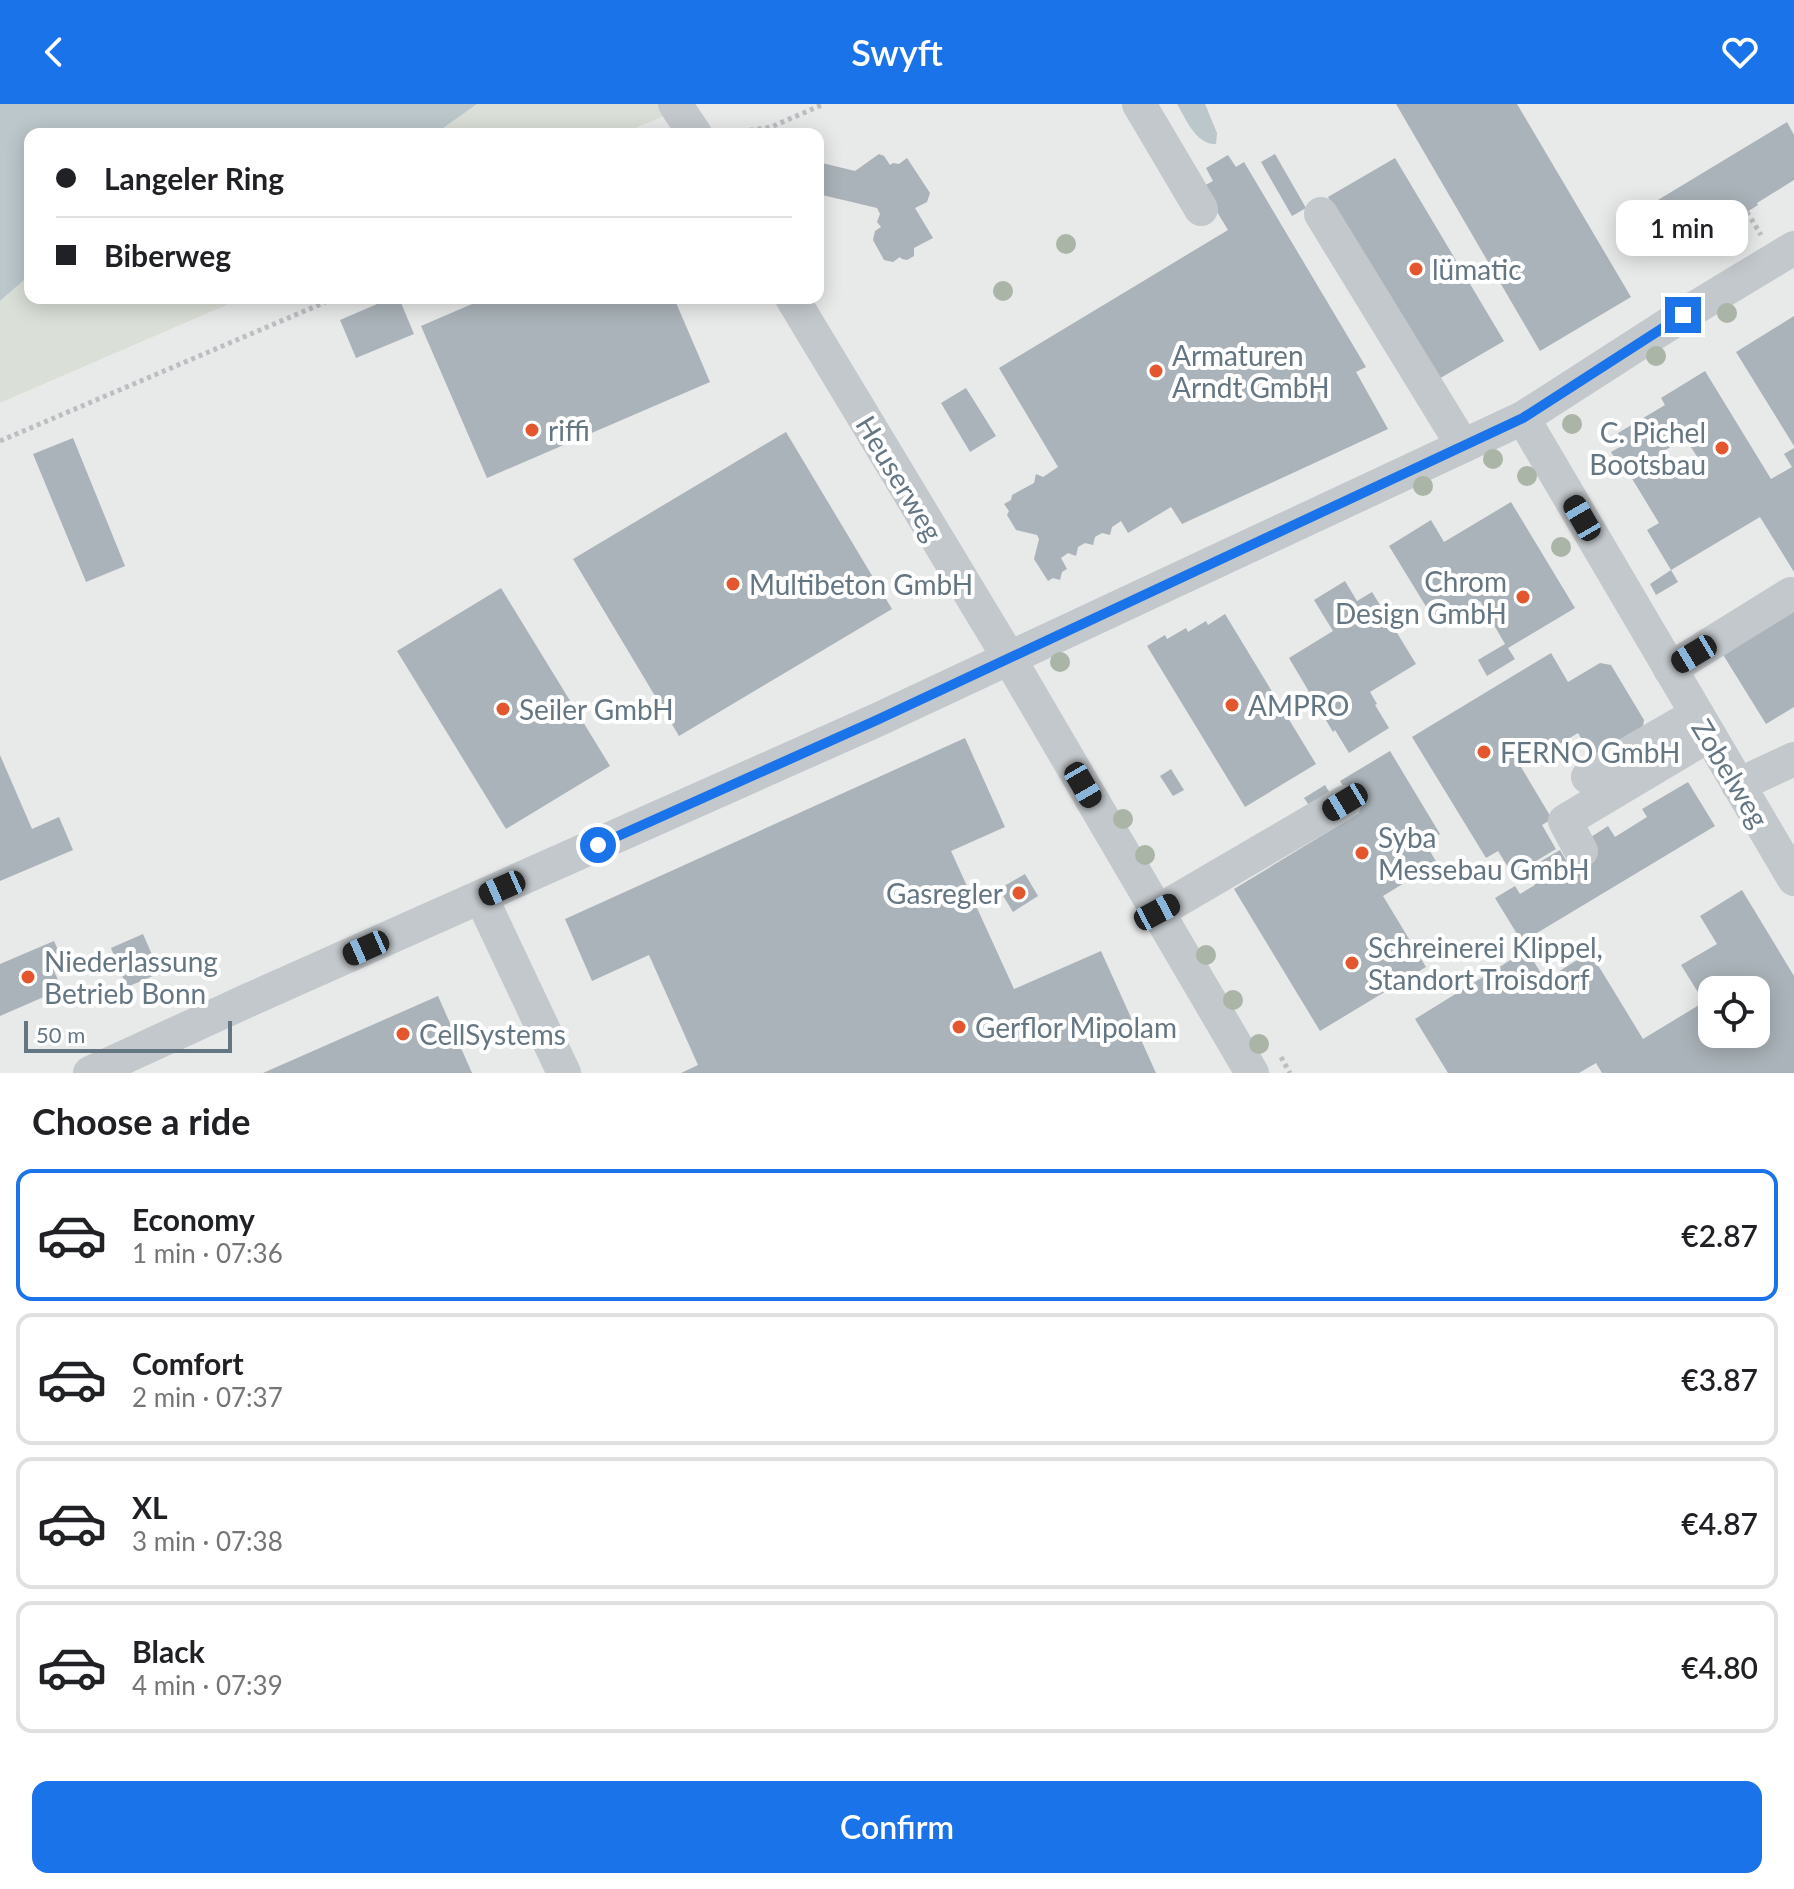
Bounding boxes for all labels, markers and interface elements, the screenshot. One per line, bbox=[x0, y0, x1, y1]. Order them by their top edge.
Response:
icon: back bbox=[32, 30, 76, 74]
text: Swyft bbox=[851, 30, 943, 74]
icon: heart bbox=[1718, 30, 1762, 74]
text: Langeler Ring bbox=[104, 160, 284, 196]
callout: 1 min bbox=[1617, 199, 1749, 255]
text: 1 min bbox=[1650, 212, 1714, 244]
text: Biberweg bbox=[104, 237, 231, 273]
place label: lümatic bbox=[1432, 252, 1522, 286]
marker: lümatic bbox=[1407, 260, 1425, 278]
route end bbox=[1665, 297, 1701, 333]
place label: Armaturen Arndt GmbH bbox=[1172, 338, 1330, 404]
marker: Armaturen Arndt GmbH bbox=[1147, 362, 1165, 380]
street label: Heuserweg bbox=[849, 409, 951, 547]
place label: riffi bbox=[548, 413, 590, 447]
place label: C. Pichel Bootsbau bbox=[1589, 415, 1706, 481]
marker: riffi bbox=[523, 421, 541, 439]
marker: C. Pichel Bootsbau bbox=[1713, 439, 1731, 457]
car bbox=[1560, 491, 1604, 545]
place label: Chrom Design GmbH bbox=[1335, 564, 1507, 630]
place label: Multibeton GmbH bbox=[749, 567, 973, 601]
marker: Multibeton GmbH bbox=[724, 575, 742, 593]
marker: Chrom Design GmbH bbox=[1514, 588, 1532, 606]
car bbox=[1667, 631, 1721, 677]
place label: AMPRO bbox=[1248, 688, 1350, 722]
place label: Seiler GmbH bbox=[519, 692, 674, 726]
marker: AMPRO bbox=[1223, 696, 1241, 714]
marker: Seiler GmbH bbox=[494, 700, 512, 718]
street label: Zobelweg bbox=[1685, 713, 1777, 833]
place label: FERNO GmbH bbox=[1500, 735, 1680, 769]
marker: FERNO GmbH bbox=[1475, 743, 1493, 761]
car bbox=[1061, 758, 1105, 812]
car bbox=[1318, 779, 1372, 825]
place label: Syba Messebau GmbH bbox=[1378, 820, 1590, 886]
route start bbox=[580, 827, 616, 863]
marker: Syba Messebau GmbH bbox=[1353, 844, 1371, 862]
car bbox=[475, 867, 529, 909]
place label: Gasregler bbox=[886, 876, 1003, 910]
marker: Gasregler bbox=[1010, 884, 1028, 902]
car bbox=[1130, 890, 1184, 934]
car bbox=[339, 927, 393, 969]
place label: Schreinerei Klippel, Standort Troisdorf bbox=[1368, 930, 1603, 996]
place label: Niederlassung Betrieb Bonn bbox=[44, 944, 218, 1010]
marker: Schreinerei Klippel, Standort Troisdorf bbox=[1343, 954, 1361, 972]
marker: Niederlassung Betrieb Bonn bbox=[19, 968, 37, 986]
map controls bbox=[1698, 976, 1770, 1048]
button: locate bbox=[1698, 976, 1770, 1048]
place label: Gerflor Mipolam bbox=[975, 1010, 1177, 1044]
scale bar bbox=[24, 1017, 232, 1053]
place label: CellSystems bbox=[419, 1017, 566, 1051]
marker: Gerflor Mipolam bbox=[950, 1018, 968, 1036]
text: 50 m bbox=[36, 1021, 85, 1048]
marker: CellSystems bbox=[394, 1025, 412, 1043]
text: Choose a ride bbox=[32, 1099, 251, 1143]
icon: car bbox=[36, 1199, 108, 1271]
text: Economy bbox=[132, 1201, 255, 1237]
text: €2.87 bbox=[1681, 1217, 1758, 1253]
text: 1 min · 07:36 bbox=[132, 1237, 283, 1269]
icon: car bbox=[36, 1343, 108, 1415]
text: Comfort bbox=[132, 1345, 244, 1381]
text: €3.87 bbox=[1681, 1361, 1758, 1397]
text: 2 min · 07:37 bbox=[132, 1381, 283, 1413]
icon: car bbox=[36, 1487, 108, 1559]
text: XL bbox=[132, 1489, 168, 1525]
text: €4.87 bbox=[1681, 1505, 1758, 1541]
text: 3 min · 07:38 bbox=[132, 1525, 283, 1557]
icon: car bbox=[36, 1631, 108, 1703]
text: Black bbox=[132, 1633, 205, 1669]
text: €4.80 bbox=[1681, 1649, 1758, 1685]
text: 4 min · 07:39 bbox=[132, 1669, 283, 1701]
button: Confirm bbox=[32, 1781, 1762, 1873]

